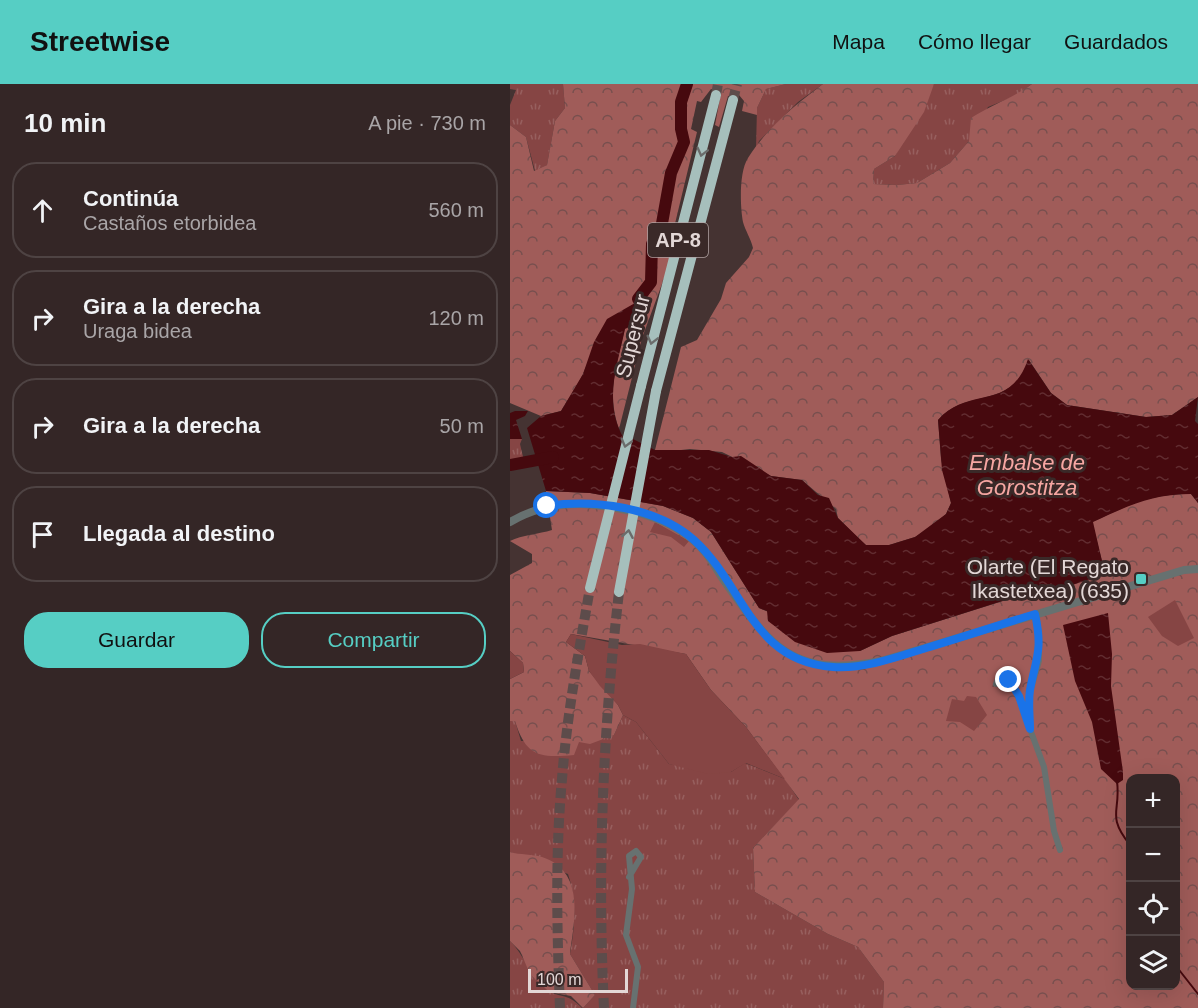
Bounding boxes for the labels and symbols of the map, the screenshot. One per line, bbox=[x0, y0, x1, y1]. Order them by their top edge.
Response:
one-way arrow bbox=[697, 146, 709, 156]
road number: AP-8 bbox=[648, 223, 708, 257]
street label: Supersur bbox=[611, 292, 654, 380]
one-way arrow bbox=[647, 335, 660, 345]
one-way arrow bbox=[620, 437, 633, 447]
water label: Embalse de Gorostitza bbox=[969, 450, 1085, 500]
route start bbox=[533, 492, 559, 518]
one-way arrow bbox=[622, 530, 634, 539]
place label: Olarte (El Regato Ikastetxea) (635) bbox=[967, 555, 1129, 602]
marker: Olarte (El Regato Ikastetxea) (635) bbox=[1134, 572, 1148, 586]
route end bbox=[995, 666, 1021, 692]
scale bar bbox=[528, 966, 628, 994]

